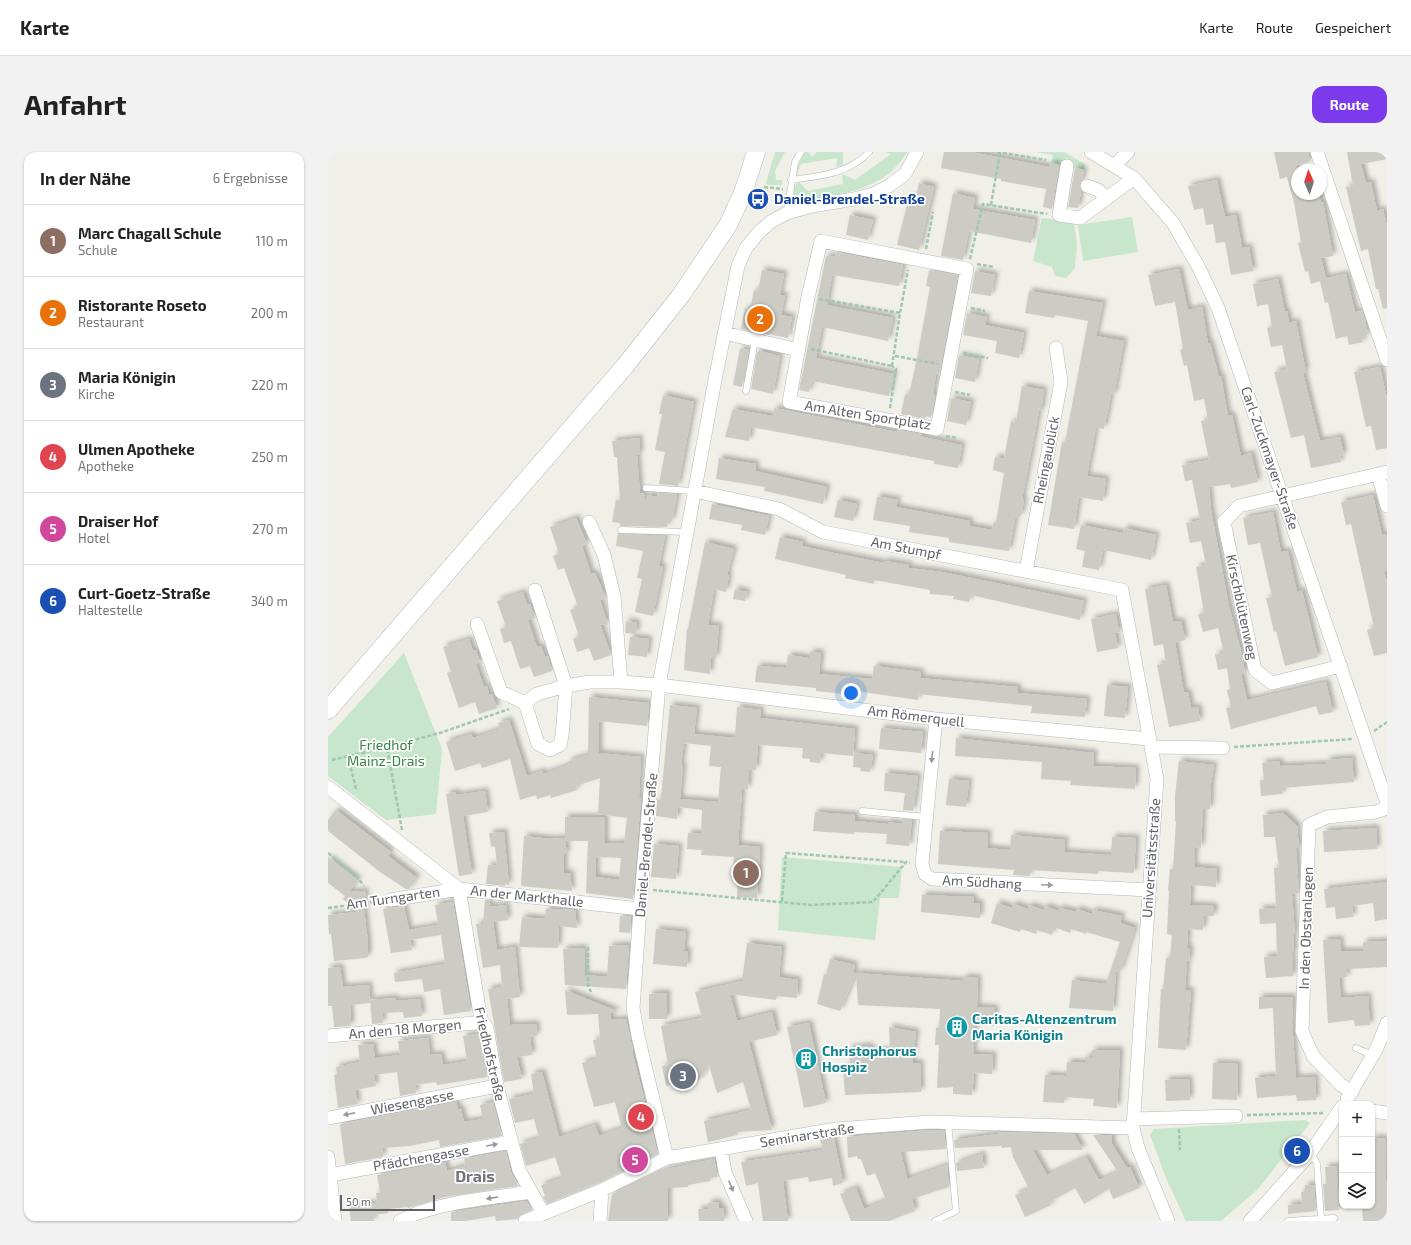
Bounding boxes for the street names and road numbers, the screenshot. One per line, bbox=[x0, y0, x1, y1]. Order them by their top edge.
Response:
street label: Carl-Zuckmayer-Straße bbox=[1238, 384, 1303, 532]
street label: Am Alten Sportplatz bbox=[804, 396, 933, 433]
street label: Rheingaublick bbox=[1029, 415, 1062, 505]
street label: Am Stumpf bbox=[870, 532, 943, 563]
street label: Kirschblütenweg bbox=[1223, 553, 1262, 661]
street label: Am Römerquell bbox=[867, 701, 966, 730]
street label: Daniel-Brendel-Straße bbox=[631, 772, 660, 918]
street label: Universitätsstraße bbox=[1138, 797, 1163, 918]
street label: In den Obstanlagen bbox=[1295, 866, 1316, 990]
street label: Am Südhang bbox=[942, 871, 1022, 892]
street label: An der Markthalle bbox=[470, 881, 584, 910]
street label: Am Turngarten bbox=[345, 883, 441, 912]
street label: Friedhofstraße bbox=[471, 1005, 510, 1103]
street label: An den 18 Morgen bbox=[348, 1015, 462, 1042]
street label: Wiesengasse bbox=[369, 1085, 455, 1118]
street label: Seminarstraße bbox=[759, 1119, 855, 1150]
street label: Pfädchengasse bbox=[372, 1141, 470, 1174]

